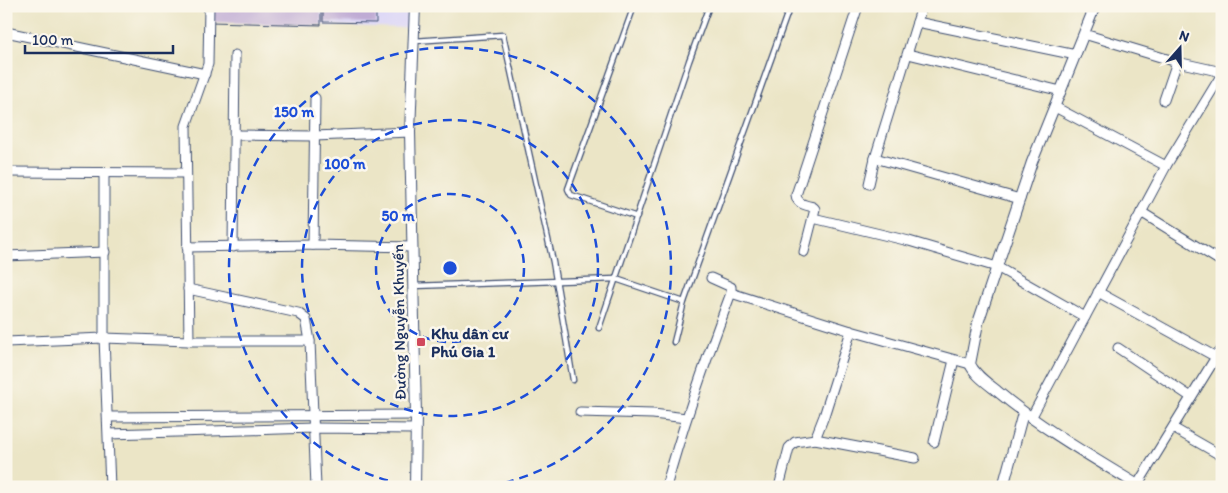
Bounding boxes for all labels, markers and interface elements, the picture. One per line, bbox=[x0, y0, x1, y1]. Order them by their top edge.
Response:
scale bar bbox=[25, 22, 172, 54]
north arrow bbox=[1156, 22, 1206, 72]
text: N bbox=[1177, 27, 1192, 46]
text: 100 m bbox=[32, 31, 74, 49]
text: 150 m bbox=[274, 103, 314, 121]
text: 100 m bbox=[324, 155, 366, 173]
text: 50 m bbox=[381, 207, 415, 225]
street label: Đường Nguyễn Khuyến bbox=[388, 244, 410, 400]
centre of rings bbox=[441, 259, 459, 277]
place label: Khu dân cư Phú Gia 1 bbox=[431, 324, 509, 361]
marker: Khu dân cư Phú Gia 1 bbox=[415, 336, 427, 348]

